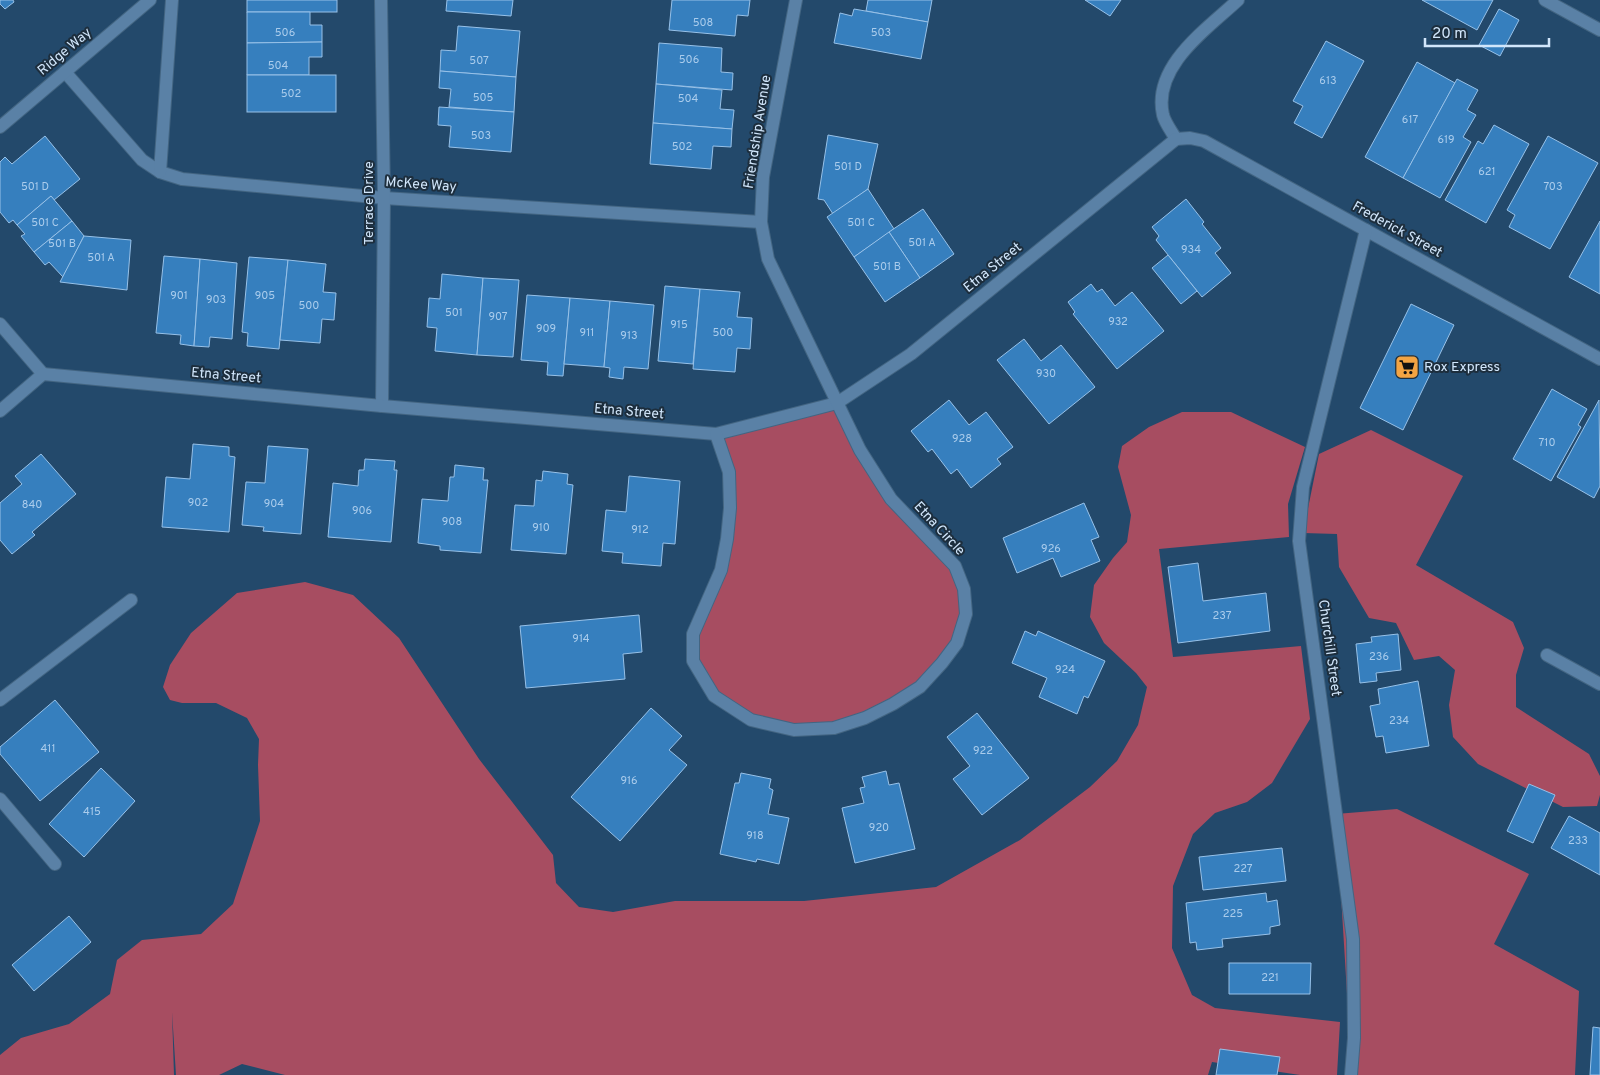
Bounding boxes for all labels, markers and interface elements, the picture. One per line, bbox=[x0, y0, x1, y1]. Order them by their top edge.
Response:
scale bar bbox=[1425, 15, 1549, 47]
house number: 508 bbox=[693, 16, 713, 30]
street label: Ridge Way bbox=[35, 25, 95, 79]
text: 20 m bbox=[1432, 25, 1467, 44]
house number: 506 bbox=[275, 26, 295, 40]
house number: 503 bbox=[871, 26, 891, 40]
house number: 506 bbox=[679, 53, 699, 67]
house number: 507 bbox=[469, 54, 489, 68]
house number: 504 bbox=[268, 59, 289, 73]
street label: Friendship Avenue bbox=[741, 74, 775, 190]
house number: 613 bbox=[1319, 74, 1337, 88]
house number: 502 bbox=[281, 87, 301, 101]
house number: 505 bbox=[473, 91, 494, 105]
house number: 504 bbox=[678, 92, 699, 106]
house number: 617 bbox=[1402, 113, 1418, 127]
house number: 503 bbox=[471, 129, 491, 143]
house number: 619 bbox=[1437, 133, 1455, 147]
house number: 502 bbox=[672, 140, 692, 154]
house number: 501 D bbox=[834, 160, 862, 174]
street label: Terrace Drive bbox=[361, 161, 378, 245]
house number: 621 bbox=[1478, 165, 1496, 179]
street label: McKee Way bbox=[385, 174, 457, 196]
house number: 501 D bbox=[21, 180, 49, 194]
house number: 703 bbox=[1543, 180, 1563, 194]
street label: Frederick Street bbox=[1349, 198, 1445, 262]
house number: 501 C bbox=[31, 216, 59, 230]
house number: 501 C bbox=[847, 216, 875, 230]
house number: 501 A bbox=[908, 236, 936, 250]
house number: 501 B bbox=[48, 237, 76, 251]
street label: Etna Street bbox=[960, 239, 1026, 297]
house number: 934 bbox=[1181, 243, 1201, 257]
house number: 501 A bbox=[87, 251, 115, 265]
house number: 501 B bbox=[873, 260, 901, 274]
house number: 901 bbox=[170, 289, 188, 303]
house number: 905 bbox=[255, 289, 275, 303]
house number: 903 bbox=[206, 293, 226, 307]
house number: 500 bbox=[299, 299, 319, 313]
house number: 501 bbox=[445, 306, 463, 320]
house number: 907 bbox=[489, 310, 508, 324]
house number: 932 bbox=[1108, 315, 1128, 329]
house number: 915 bbox=[670, 318, 688, 332]
house number: 909 bbox=[536, 322, 556, 336]
house number: 911 bbox=[580, 326, 594, 340]
house number: 500 bbox=[713, 326, 733, 340]
house number: 913 bbox=[620, 329, 638, 343]
supermarket icon: Rox Express bbox=[1394, 354, 1420, 380]
place label: Rox Express bbox=[1424, 359, 1500, 376]
street label: Etna Street bbox=[190, 364, 262, 388]
house number: 930 bbox=[1036, 367, 1056, 381]
street label: Etna Street bbox=[593, 400, 665, 424]
house number: 928 bbox=[952, 432, 972, 446]
house number: 710 bbox=[1538, 436, 1556, 450]
house number: 902 bbox=[188, 496, 208, 510]
house number: 904 bbox=[264, 497, 284, 511]
house number: 840 bbox=[22, 498, 42, 512]
street label: Etna Circle bbox=[910, 498, 968, 560]
house number: 906 bbox=[352, 504, 372, 518]
house number: 908 bbox=[442, 515, 462, 529]
house number: 910 bbox=[532, 521, 550, 535]
house number: 912 bbox=[631, 523, 649, 537]
house number: 926 bbox=[1041, 542, 1061, 556]
street label: Churchill Street bbox=[1314, 598, 1344, 698]
house number: 237 bbox=[1213, 609, 1232, 623]
house number: 914 bbox=[572, 632, 590, 646]
house number: 236 bbox=[1369, 650, 1389, 664]
house number: 924 bbox=[1055, 663, 1075, 677]
house number: 234 bbox=[1389, 714, 1409, 728]
house number: 411 bbox=[40, 742, 56, 756]
house number: 922 bbox=[973, 744, 993, 758]
house number: 916 bbox=[620, 774, 638, 788]
house number: 415 bbox=[83, 805, 101, 819]
house number: 920 bbox=[869, 821, 889, 835]
house number: 918 bbox=[746, 829, 764, 843]
house number: 233 bbox=[1568, 834, 1588, 848]
house number: 227 bbox=[1233, 862, 1253, 876]
house number: 225 bbox=[1223, 907, 1243, 921]
house number: 221 bbox=[1261, 971, 1279, 985]

